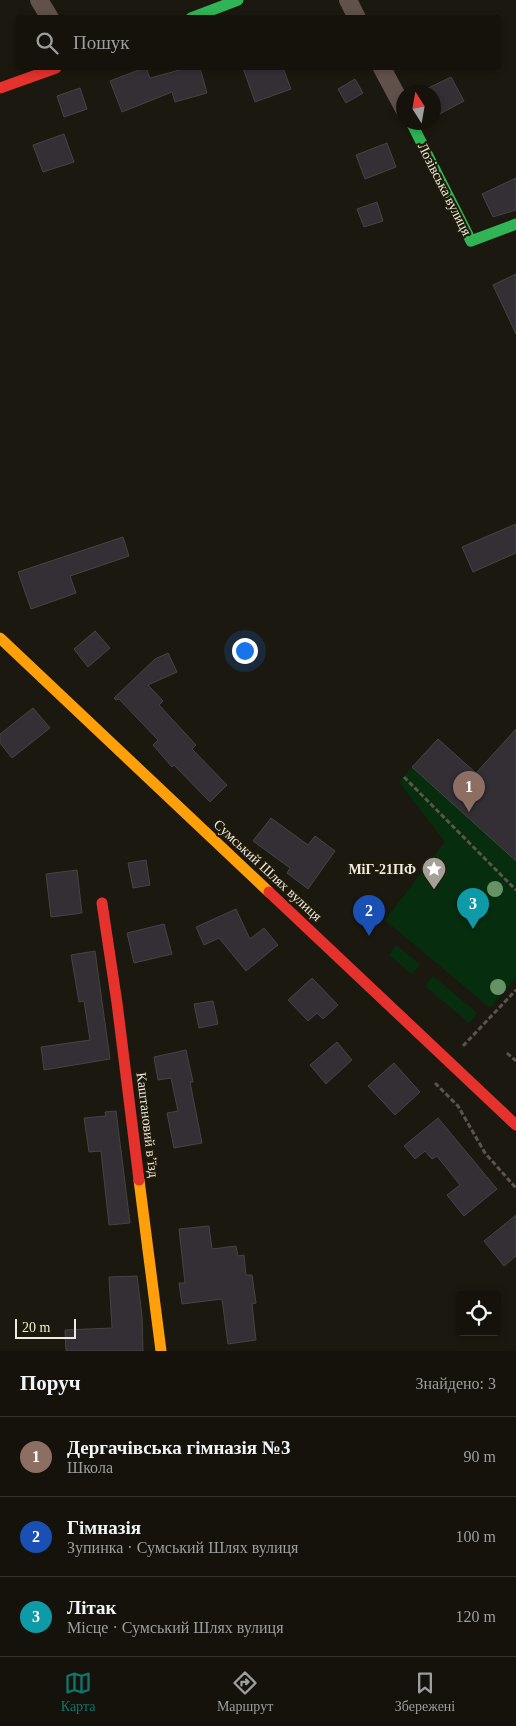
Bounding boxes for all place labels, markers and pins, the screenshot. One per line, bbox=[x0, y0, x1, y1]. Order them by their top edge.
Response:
pin: 1 bbox=[453, 771, 485, 812]
place icon: МіГ-21ПФ bbox=[421, 856, 447, 890]
place label: МіГ-21ПФ bbox=[348, 862, 416, 877]
pin: 3 bbox=[457, 888, 489, 929]
pin: 2 bbox=[353, 895, 385, 936]

